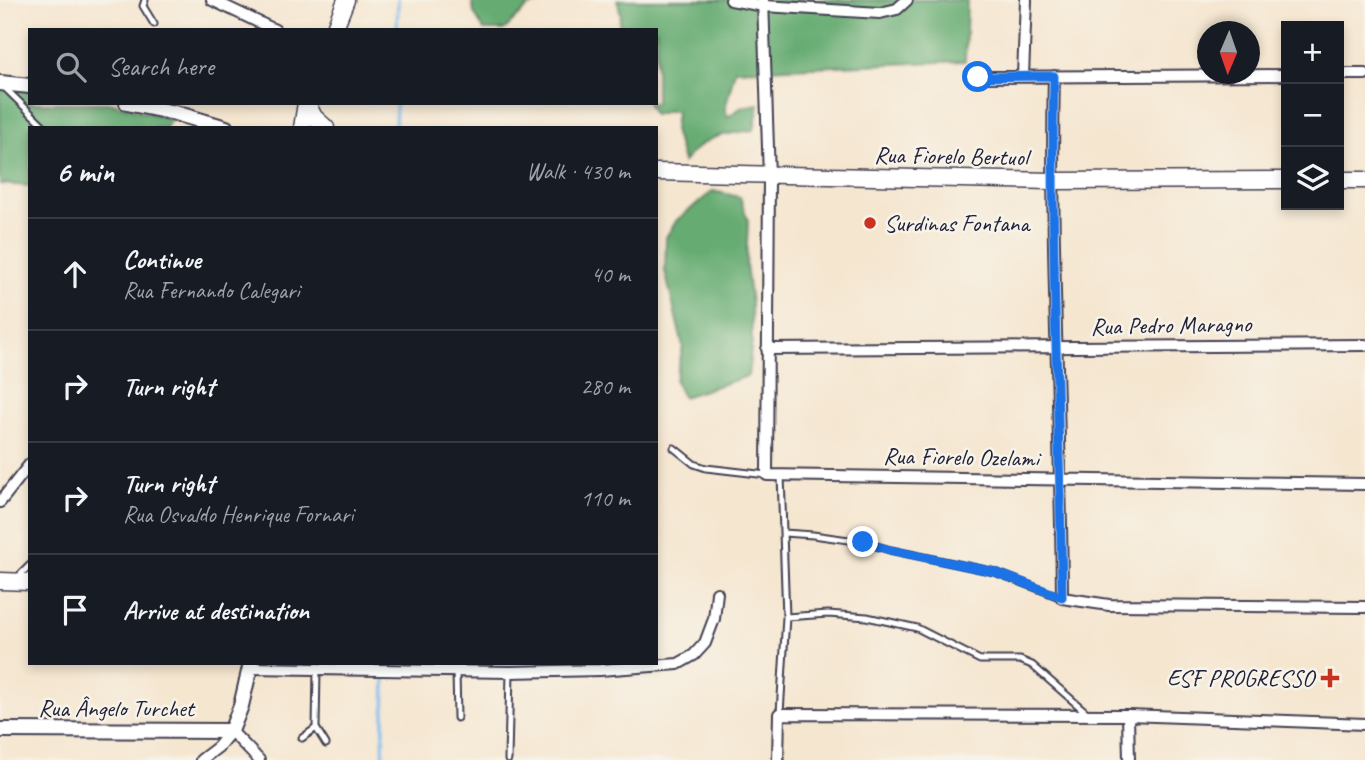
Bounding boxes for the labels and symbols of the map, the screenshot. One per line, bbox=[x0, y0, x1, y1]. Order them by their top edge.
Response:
north arrow bbox=[1197, 21, 1260, 84]
route start bbox=[962, 61, 993, 92]
street label: Rua Fiorelo Bertuol bbox=[874, 140, 1032, 172]
place label: Surdinas Fontana bbox=[884, 208, 1031, 238]
marker: Surdinas Fontana bbox=[862, 215, 878, 231]
street label: Rua Pedro Maragno bbox=[1090, 309, 1253, 341]
street label: Rua Fiorelo Ozelami bbox=[883, 441, 1043, 473]
route end bbox=[847, 526, 878, 557]
place label: ESF PROGRESSO bbox=[1167, 663, 1317, 693]
marker: ESF PROGRESSO bbox=[1320, 668, 1340, 688]
street label: Rua Ângelo Turchet bbox=[38, 693, 196, 723]

